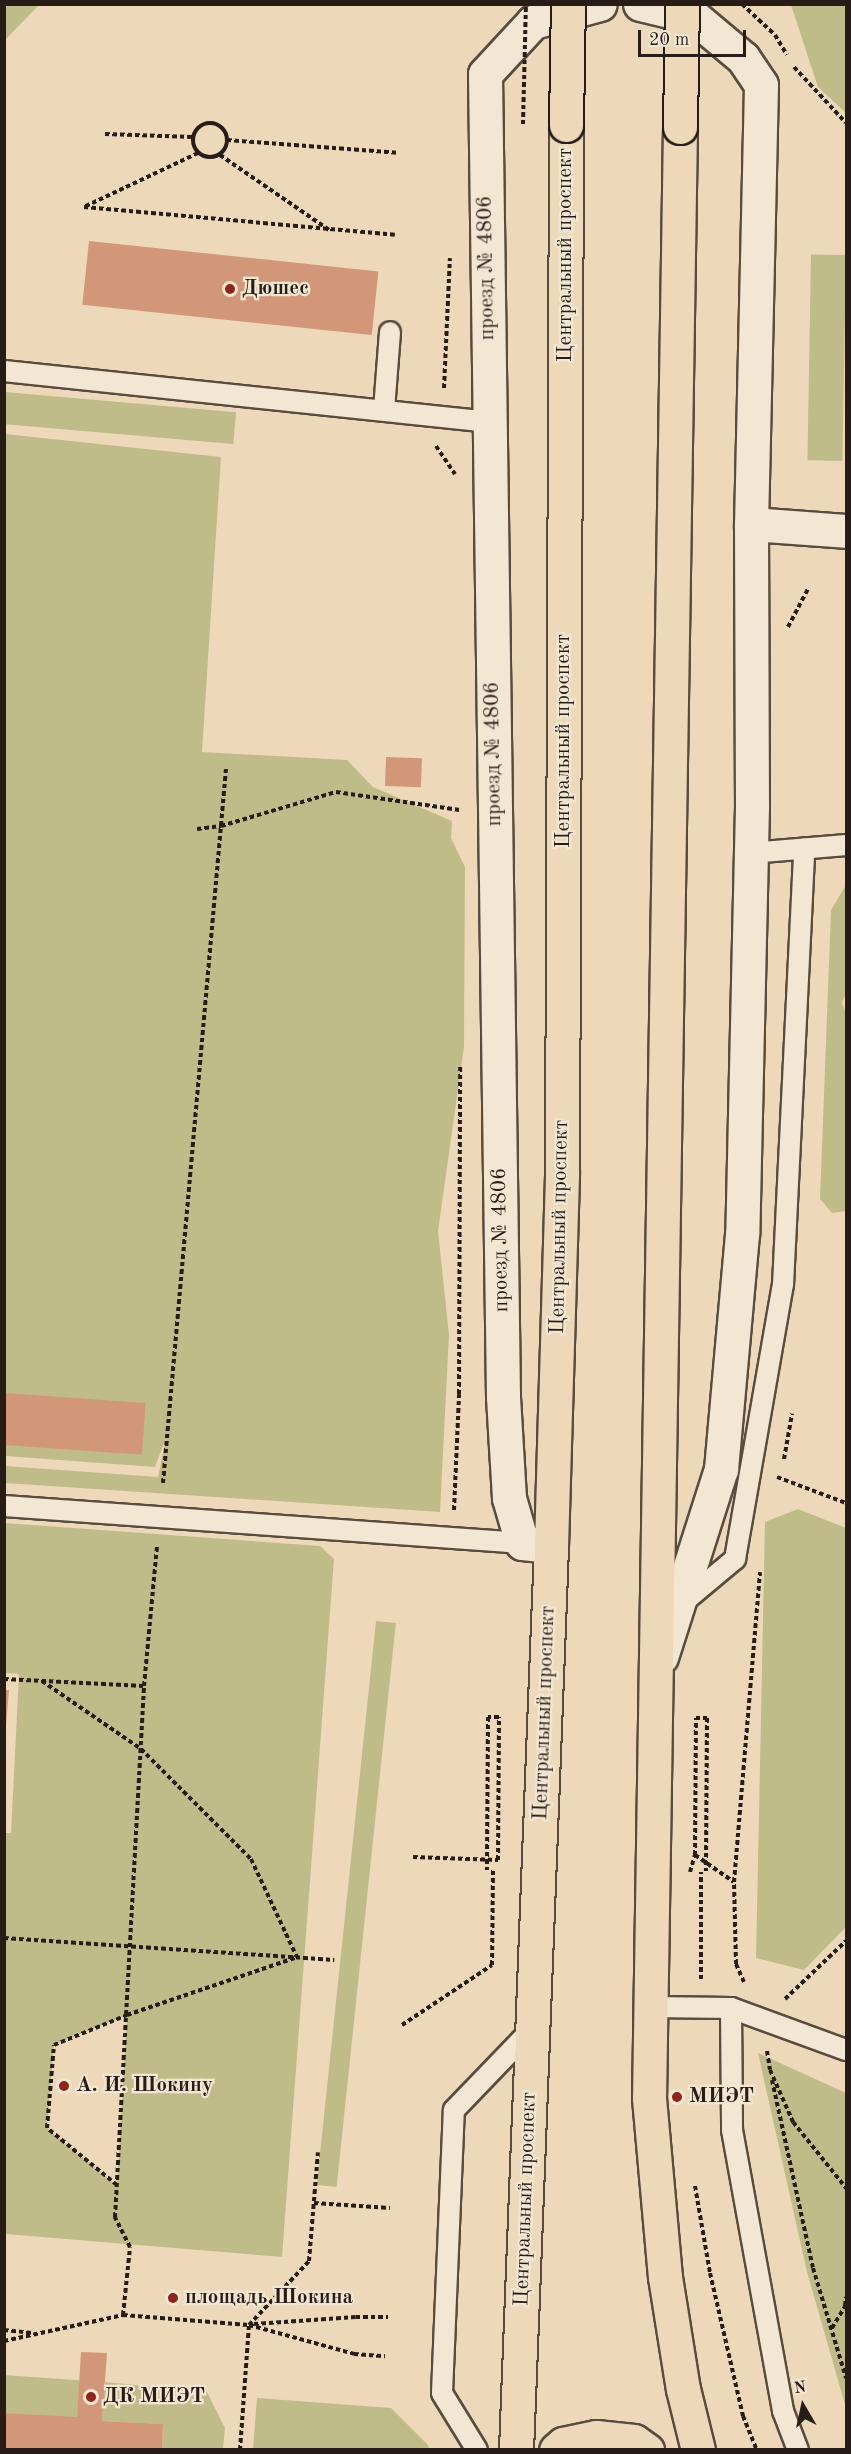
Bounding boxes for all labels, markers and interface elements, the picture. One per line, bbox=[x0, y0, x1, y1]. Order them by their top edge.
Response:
scale bar bbox=[641, 18, 749, 56]
text: 20 m bbox=[649, 31, 689, 49]
street label: Центральный проспект bbox=[553, 148, 579, 362]
street label: проезд № 4806 bbox=[473, 195, 501, 341]
place label: Дюшес bbox=[242, 276, 309, 302]
marker: Дюшес bbox=[223, 282, 237, 296]
street label: Центральный проспект bbox=[551, 634, 577, 848]
street label: проезд № 4806 bbox=[480, 681, 508, 827]
street label: Центральный проспект bbox=[546, 1120, 574, 1334]
street label: проезд № 4806 bbox=[487, 1167, 515, 1313]
street label: Центральный проспект bbox=[529, 1605, 561, 1821]
place label: А. И. Шокину bbox=[76, 2073, 213, 2099]
marker: А. И. Шокину bbox=[57, 2079, 71, 2093]
place label: МИЭТ bbox=[689, 2084, 754, 2110]
marker: МИЭТ bbox=[670, 2090, 684, 2104]
street label: Центральный проспект bbox=[510, 2091, 542, 2307]
place label: площадь Шокина bbox=[185, 2285, 353, 2311]
marker: площадь Шокина bbox=[166, 2291, 180, 2305]
north arrow bbox=[773, 2376, 833, 2436]
text: N bbox=[793, 2379, 807, 2397]
place label: ДК МИЭТ bbox=[103, 2384, 205, 2410]
marker: ДК МИЭТ bbox=[84, 2390, 98, 2404]

